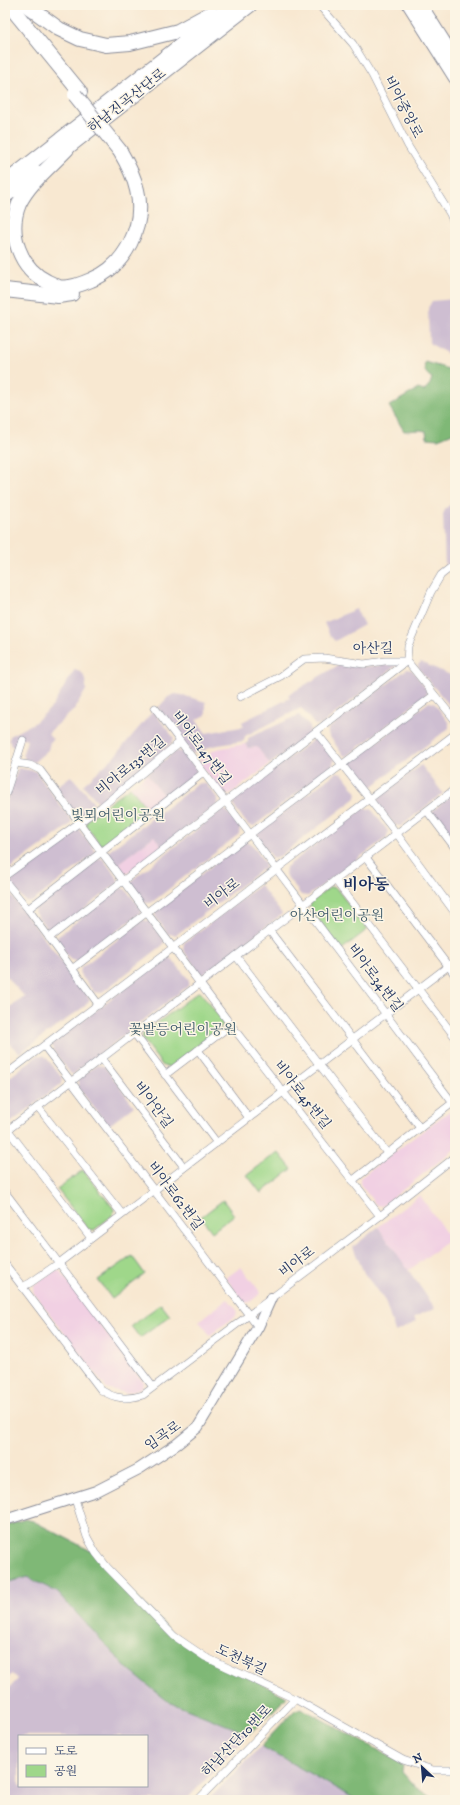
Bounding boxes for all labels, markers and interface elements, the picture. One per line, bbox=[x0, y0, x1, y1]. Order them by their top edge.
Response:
street label: 하남진곡산단로 bbox=[84, 64, 170, 137]
street label: 비아중앙로 bbox=[380, 73, 427, 142]
street label: 아산길 bbox=[353, 640, 393, 658]
street label: 비아로147번길 bbox=[167, 708, 235, 788]
street label: 비아로135번길 bbox=[92, 732, 170, 800]
park label: 빛뫼어린이공원 bbox=[71, 807, 165, 825]
street label: 비아로 bbox=[200, 874, 244, 913]
district label: 비아동 bbox=[343, 875, 390, 895]
park label: 아산어린이공원 bbox=[290, 907, 384, 925]
street label: 비아로34번길 bbox=[343, 940, 407, 1016]
park label: 꽃밭등어린이공원 bbox=[129, 1021, 237, 1039]
street label: 비아로45번길 bbox=[269, 1057, 335, 1133]
street label: 비아안길 bbox=[130, 1078, 176, 1132]
street label: 비아로62번길 bbox=[143, 1158, 207, 1234]
street label: 비아로 bbox=[275, 1242, 319, 1281]
street label: 임곡로 bbox=[141, 1417, 185, 1455]
street label: 도천북길 bbox=[213, 1640, 269, 1680]
street label: 하남산단10번로 bbox=[198, 1701, 276, 1781]
legend bbox=[18, 1735, 148, 1787]
text: 도로 bbox=[54, 1744, 78, 1759]
north arrow bbox=[402, 1747, 442, 1787]
text: N bbox=[411, 1751, 425, 1767]
text: 공원 bbox=[54, 1764, 77, 1779]

